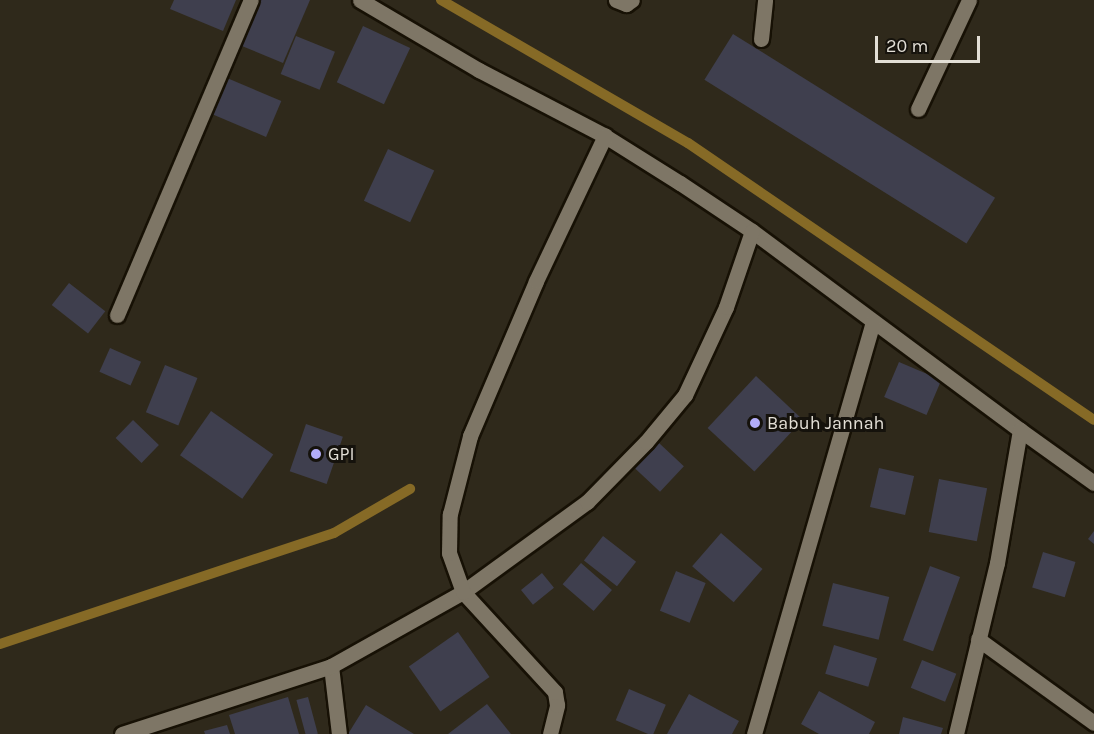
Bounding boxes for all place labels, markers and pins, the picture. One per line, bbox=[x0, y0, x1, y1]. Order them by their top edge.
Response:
place label: Babuh Jannah bbox=[767, 412, 884, 434]
marker: Babuh Jannah bbox=[748, 416, 762, 430]
place label: GPI bbox=[328, 443, 355, 465]
marker: GPI bbox=[309, 447, 323, 461]

